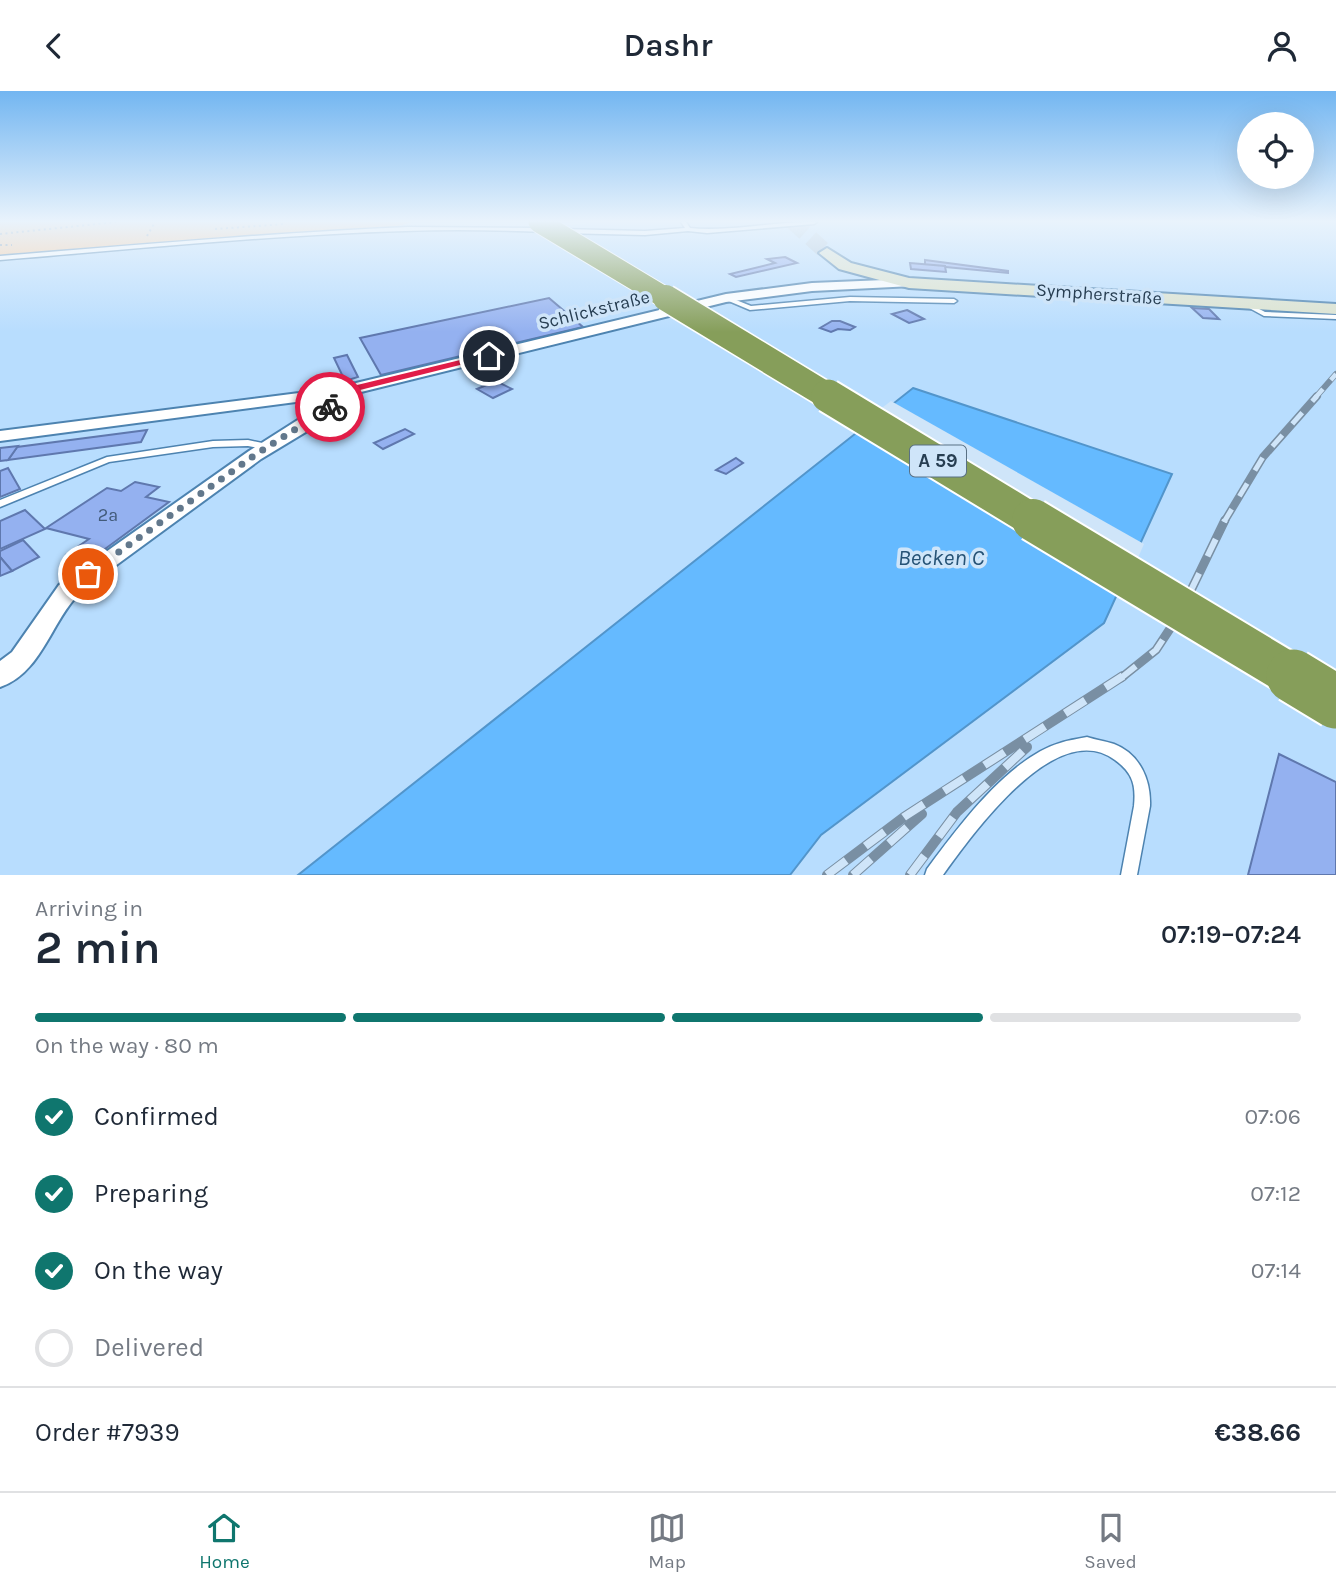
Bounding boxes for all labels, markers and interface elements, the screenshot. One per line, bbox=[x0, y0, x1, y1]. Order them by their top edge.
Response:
icon: back bbox=[35, 27, 73, 65]
text: Dashr bbox=[623, 27, 713, 64]
icon: person bbox=[1263, 27, 1301, 65]
map controls bbox=[1237, 112, 1314, 189]
button: locate bbox=[1237, 112, 1314, 189]
street label: Sympherstraße bbox=[1035, 279, 1163, 309]
street label: Schlickstraße bbox=[536, 286, 652, 334]
pin bbox=[459, 326, 519, 386]
icon: home bbox=[470, 337, 508, 375]
courier bbox=[295, 372, 365, 442]
icon: bike bbox=[311, 388, 349, 426]
road number: A 59 bbox=[910, 445, 966, 477]
house number: 2a bbox=[98, 504, 118, 526]
pin bbox=[58, 544, 118, 604]
water label: Becken C bbox=[898, 544, 985, 571]
icon: bag bbox=[69, 555, 107, 593]
text: Arriving in bbox=[35, 895, 143, 922]
text: 07:19–07:24 bbox=[1161, 919, 1301, 950]
text: 2 min bbox=[35, 921, 161, 975]
text: On the way · 80 m bbox=[35, 1032, 219, 1059]
icon: check bbox=[35, 1098, 73, 1136]
text: Confirmed bbox=[94, 1101, 219, 1132]
text: 07:06 bbox=[1244, 1103, 1301, 1130]
icon: check bbox=[35, 1175, 73, 1213]
text: Preparing bbox=[94, 1178, 208, 1209]
text: 07:12 bbox=[1250, 1180, 1301, 1207]
icon: check bbox=[35, 1252, 73, 1290]
text: On the way bbox=[94, 1255, 223, 1286]
text: 07:14 bbox=[1251, 1257, 1301, 1284]
text: Delivered bbox=[94, 1332, 204, 1363]
text: Order #7939 bbox=[35, 1417, 180, 1448]
text: €38.66 bbox=[1214, 1417, 1301, 1448]
tab: Home bbox=[199, 1509, 250, 1573]
tab: Map bbox=[648, 1509, 686, 1573]
tab: Saved bbox=[1084, 1509, 1137, 1573]

